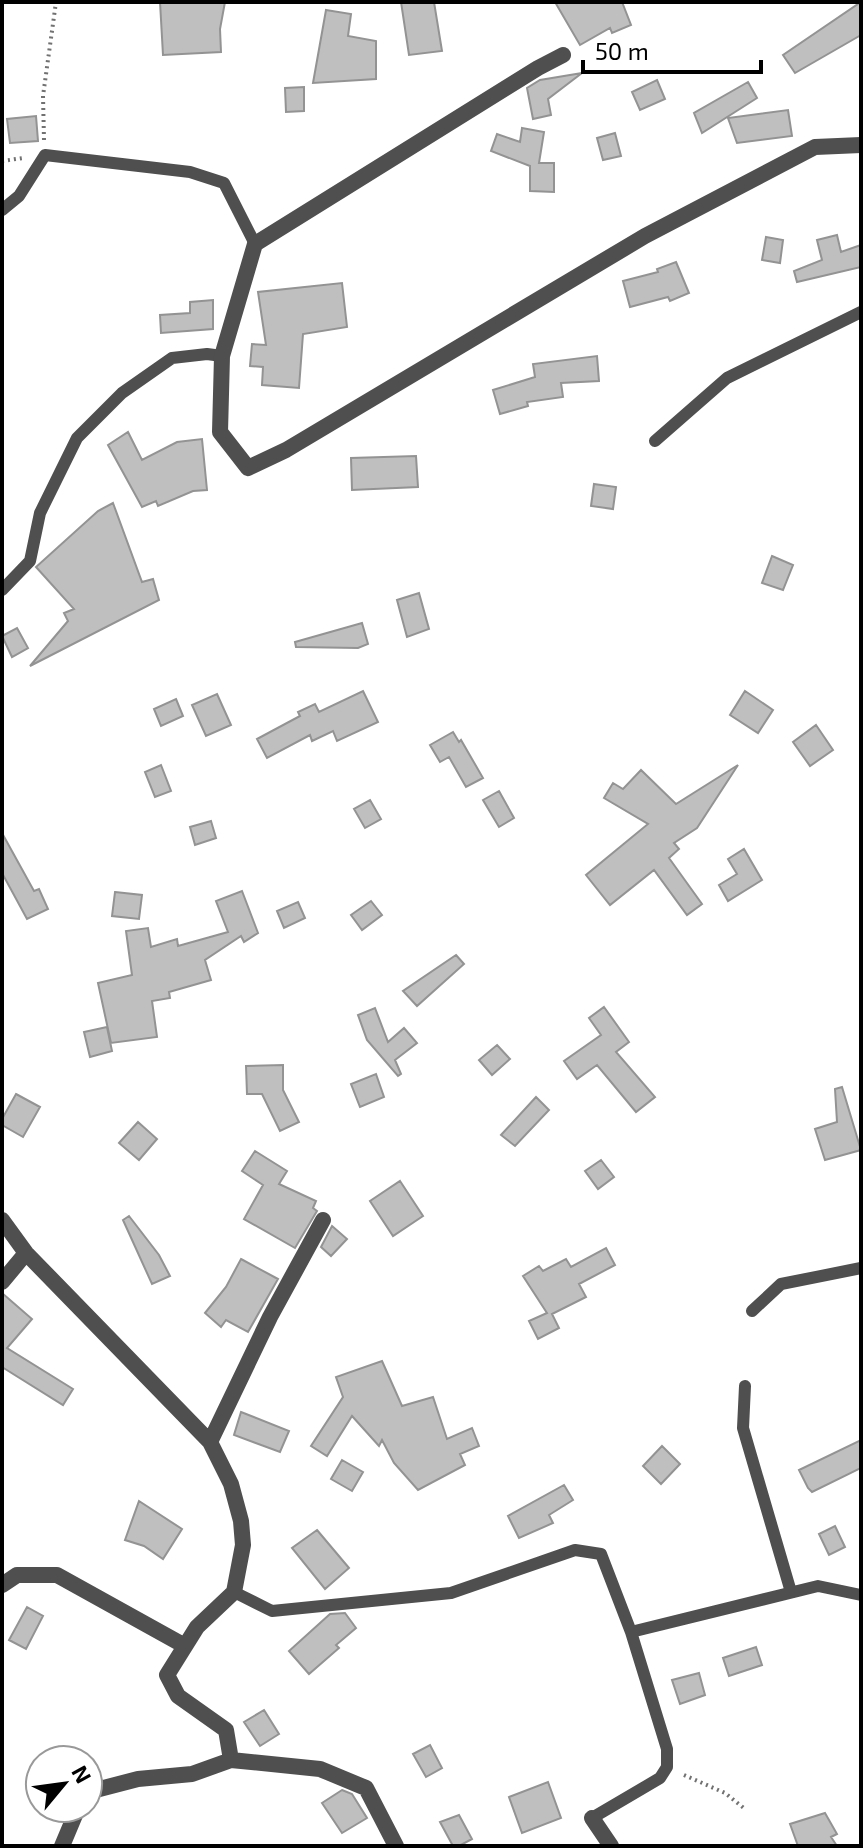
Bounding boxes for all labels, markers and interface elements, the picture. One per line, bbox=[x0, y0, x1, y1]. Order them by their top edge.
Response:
scale bar bbox=[583, 24, 761, 74]
text: 50 m bbox=[595, 36, 649, 65]
north arrow bbox=[24, 1744, 104, 1824]
text: N bbox=[67, 1761, 98, 1787]

